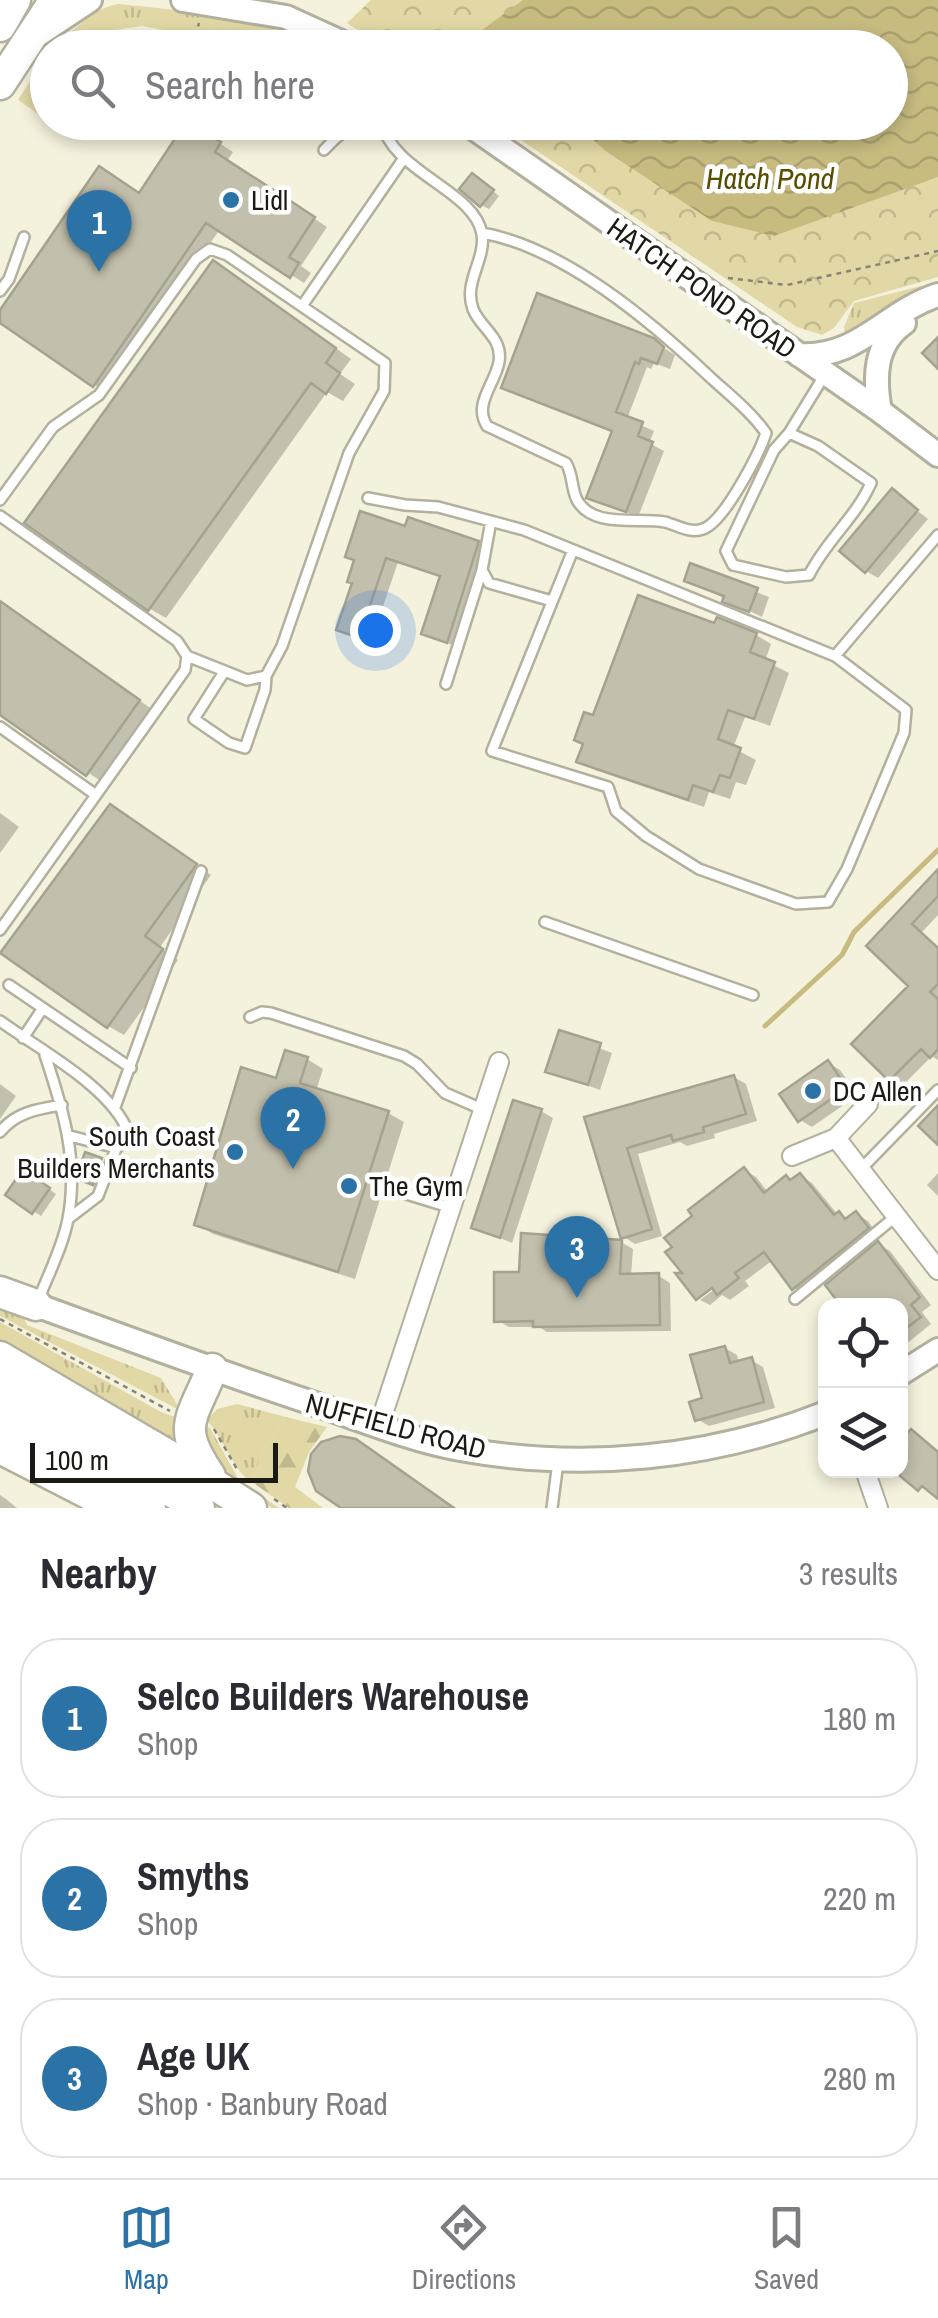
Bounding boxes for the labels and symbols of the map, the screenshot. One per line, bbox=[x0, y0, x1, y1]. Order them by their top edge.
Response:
water label: Hatch Pond bbox=[706, 158, 835, 198]
place label: Lidl bbox=[251, 181, 288, 219]
marker: Lidl bbox=[220, 189, 242, 211]
pin: 1 bbox=[66, 190, 132, 272]
street label: HATCH POND ROAD bbox=[600, 209, 804, 367]
your location bbox=[350, 605, 401, 656]
place label: DC Allen bbox=[833, 1072, 922, 1110]
marker: DC Allen bbox=[802, 1080, 824, 1102]
pin: 2 bbox=[260, 1086, 326, 1169]
place label: South Coast Builders Merchants bbox=[17, 1117, 215, 1187]
marker: South Coast Builders Merchants bbox=[224, 1141, 246, 1163]
place label: The Gym bbox=[369, 1167, 463, 1205]
marker: The Gym bbox=[338, 1175, 360, 1197]
pin: 3 bbox=[544, 1216, 610, 1298]
street label: NUFFIELD ROAD bbox=[302, 1384, 490, 1468]
scale bar bbox=[30, 1438, 278, 1482]

